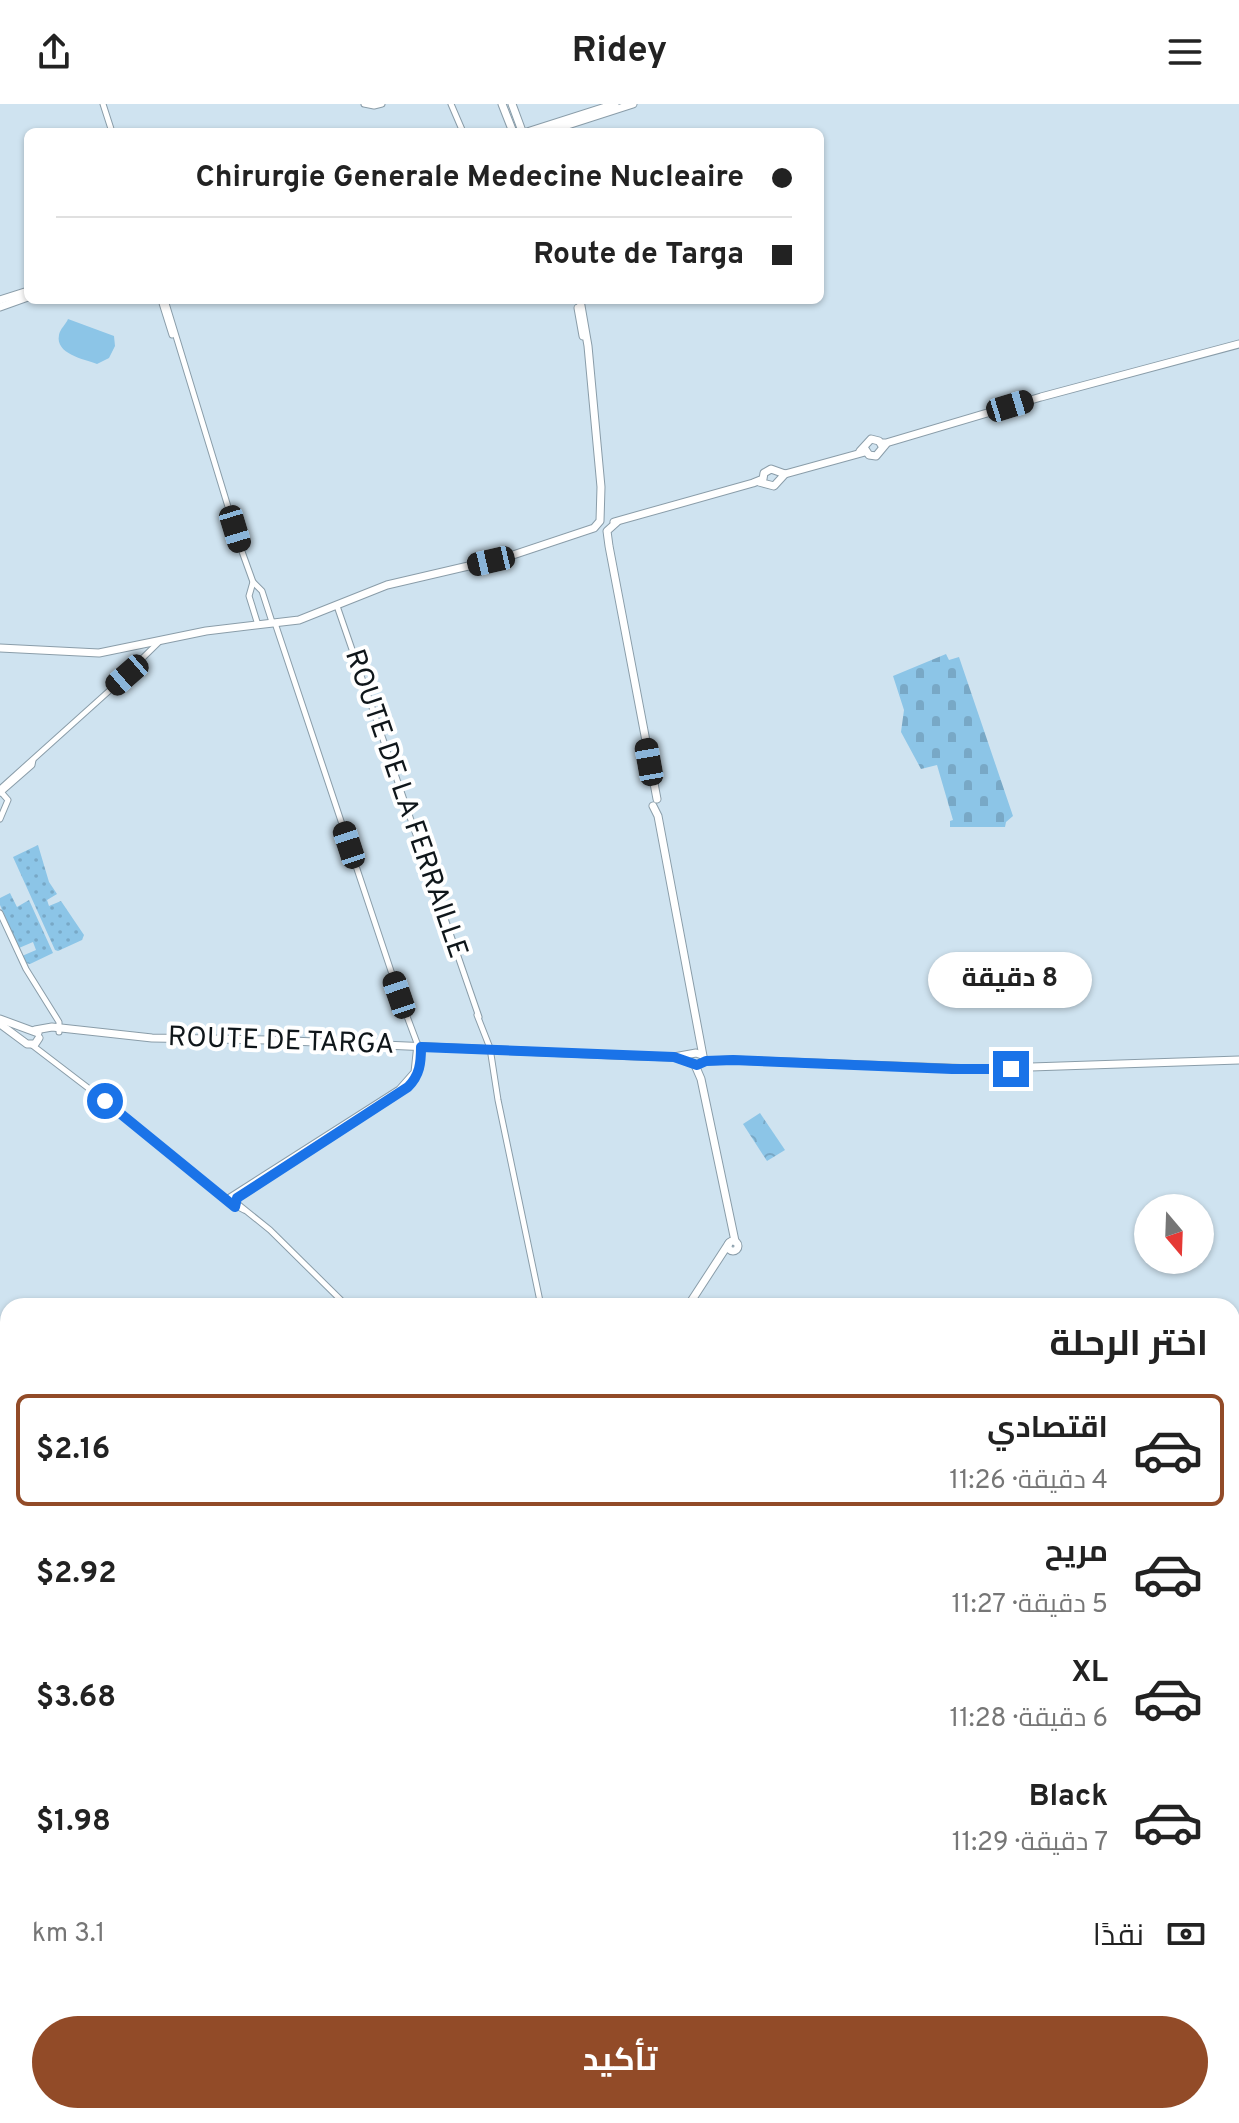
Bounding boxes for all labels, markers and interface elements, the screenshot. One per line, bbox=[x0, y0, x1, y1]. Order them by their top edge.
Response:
text: Ridey bbox=[572, 29, 667, 75]
icon: share bbox=[32, 30, 76, 74]
icon: menu bbox=[1163, 30, 1207, 74]
text: Chirurgie Generale Medecine Nucleaire bbox=[196, 160, 744, 197]
text: Route de Targa bbox=[533, 237, 744, 274]
car bbox=[984, 388, 1036, 424]
car bbox=[217, 503, 253, 555]
car bbox=[465, 544, 517, 578]
street label: ROUTE DE LA FERRAILLE bbox=[335, 645, 475, 963]
car bbox=[101, 650, 153, 700]
car bbox=[633, 736, 665, 788]
car bbox=[330, 818, 368, 872]
callout: 8 دقيقة bbox=[929, 953, 1093, 1009]
text: 8 دقيقة bbox=[962, 963, 1058, 996]
car bbox=[380, 968, 418, 1022]
street label: ROUTE DE TARGA bbox=[167, 1020, 395, 1064]
route end bbox=[993, 1051, 1029, 1087]
route start bbox=[87, 1083, 123, 1119]
north arrow bbox=[1134, 1194, 1214, 1274]
map controls bbox=[1134, 1194, 1214, 1274]
text: اختر الرحلة bbox=[1049, 1323, 1208, 1369]
text: اقتصادي bbox=[987, 1411, 1108, 1448]
icon: car bbox=[1132, 1414, 1204, 1486]
text: $2.16 bbox=[36, 1432, 110, 1469]
text: 4 دقيقة · 11:26 bbox=[949, 1465, 1108, 1498]
text: مريح bbox=[1045, 1535, 1108, 1572]
icon: car bbox=[1132, 1538, 1204, 1610]
text: $2.92 bbox=[36, 1556, 117, 1593]
text: 5 دقيقة · 11:27 bbox=[951, 1589, 1108, 1622]
text: XL bbox=[1071, 1655, 1108, 1692]
icon: car bbox=[1132, 1662, 1204, 1734]
text: $3.68 bbox=[36, 1680, 116, 1717]
text: 6 دقيقة · 11:28 bbox=[949, 1703, 1108, 1736]
text: Black bbox=[1029, 1779, 1108, 1816]
icon: car bbox=[1132, 1786, 1204, 1858]
text: $1.98 bbox=[36, 1804, 111, 1841]
text: 7 دقيقة · 11:29 bbox=[952, 1827, 1108, 1860]
icon: cash bbox=[1164, 1912, 1208, 1956]
text: 3.1 km bbox=[32, 1918, 105, 1951]
text: نقدًا bbox=[1093, 1919, 1144, 1956]
button: تأكيد bbox=[32, 2016, 1208, 2108]

